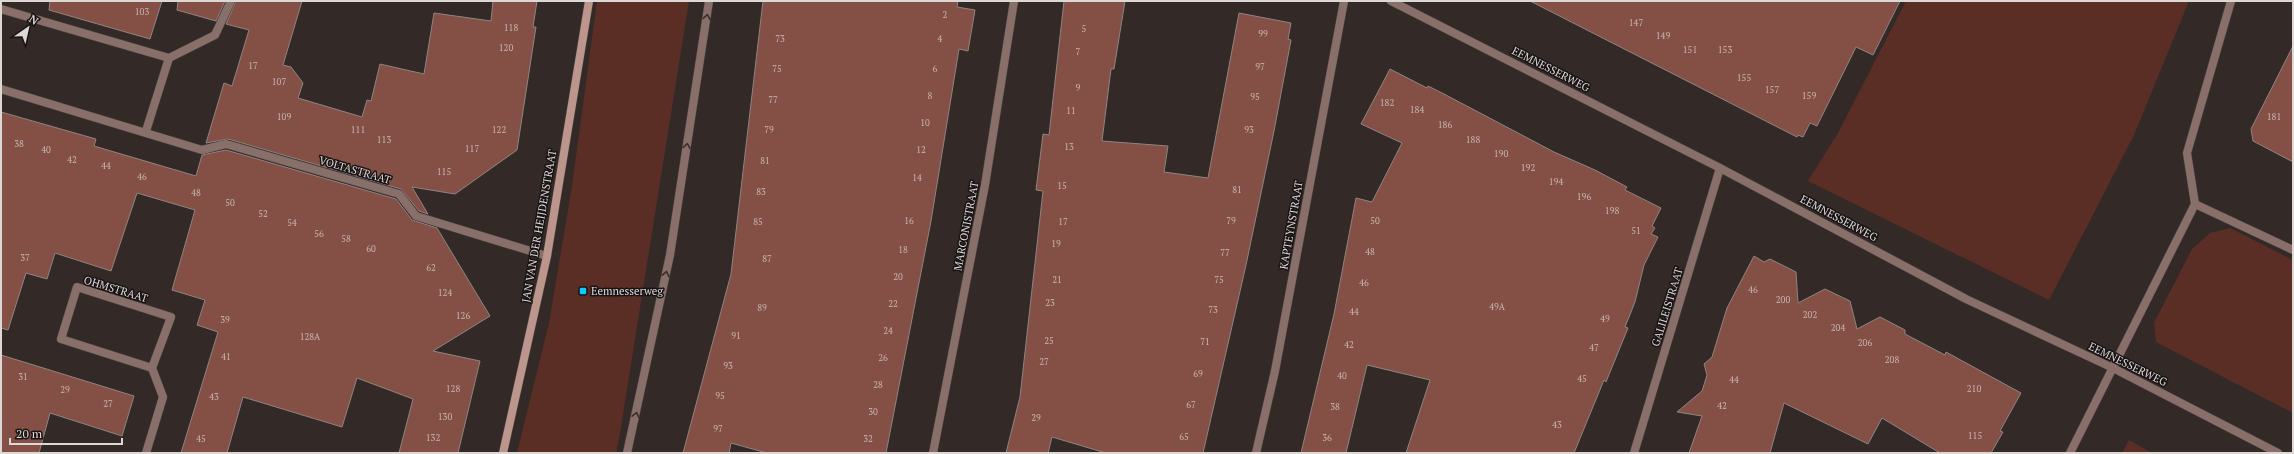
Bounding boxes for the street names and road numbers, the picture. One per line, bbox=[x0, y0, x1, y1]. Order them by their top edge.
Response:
street label: EEMNESSERWEG bbox=[1510, 43, 1593, 95]
street label: JAN VAN DER HEIJDENSTRAAT bbox=[519, 148, 559, 304]
street label: VOLTASTRAAT bbox=[317, 153, 393, 187]
street label: KAPTEYNSTRAAT bbox=[1276, 179, 1306, 271]
street label: MARCONISTRAAT bbox=[950, 180, 982, 272]
street label: EEMNESSERWEG bbox=[1798, 192, 1880, 244]
street label: GALILEISTRAAT bbox=[1648, 266, 1686, 348]
street label: OHMSTRAAT bbox=[82, 273, 150, 305]
street label: EEMNESSERWEG bbox=[2086, 339, 2170, 389]

